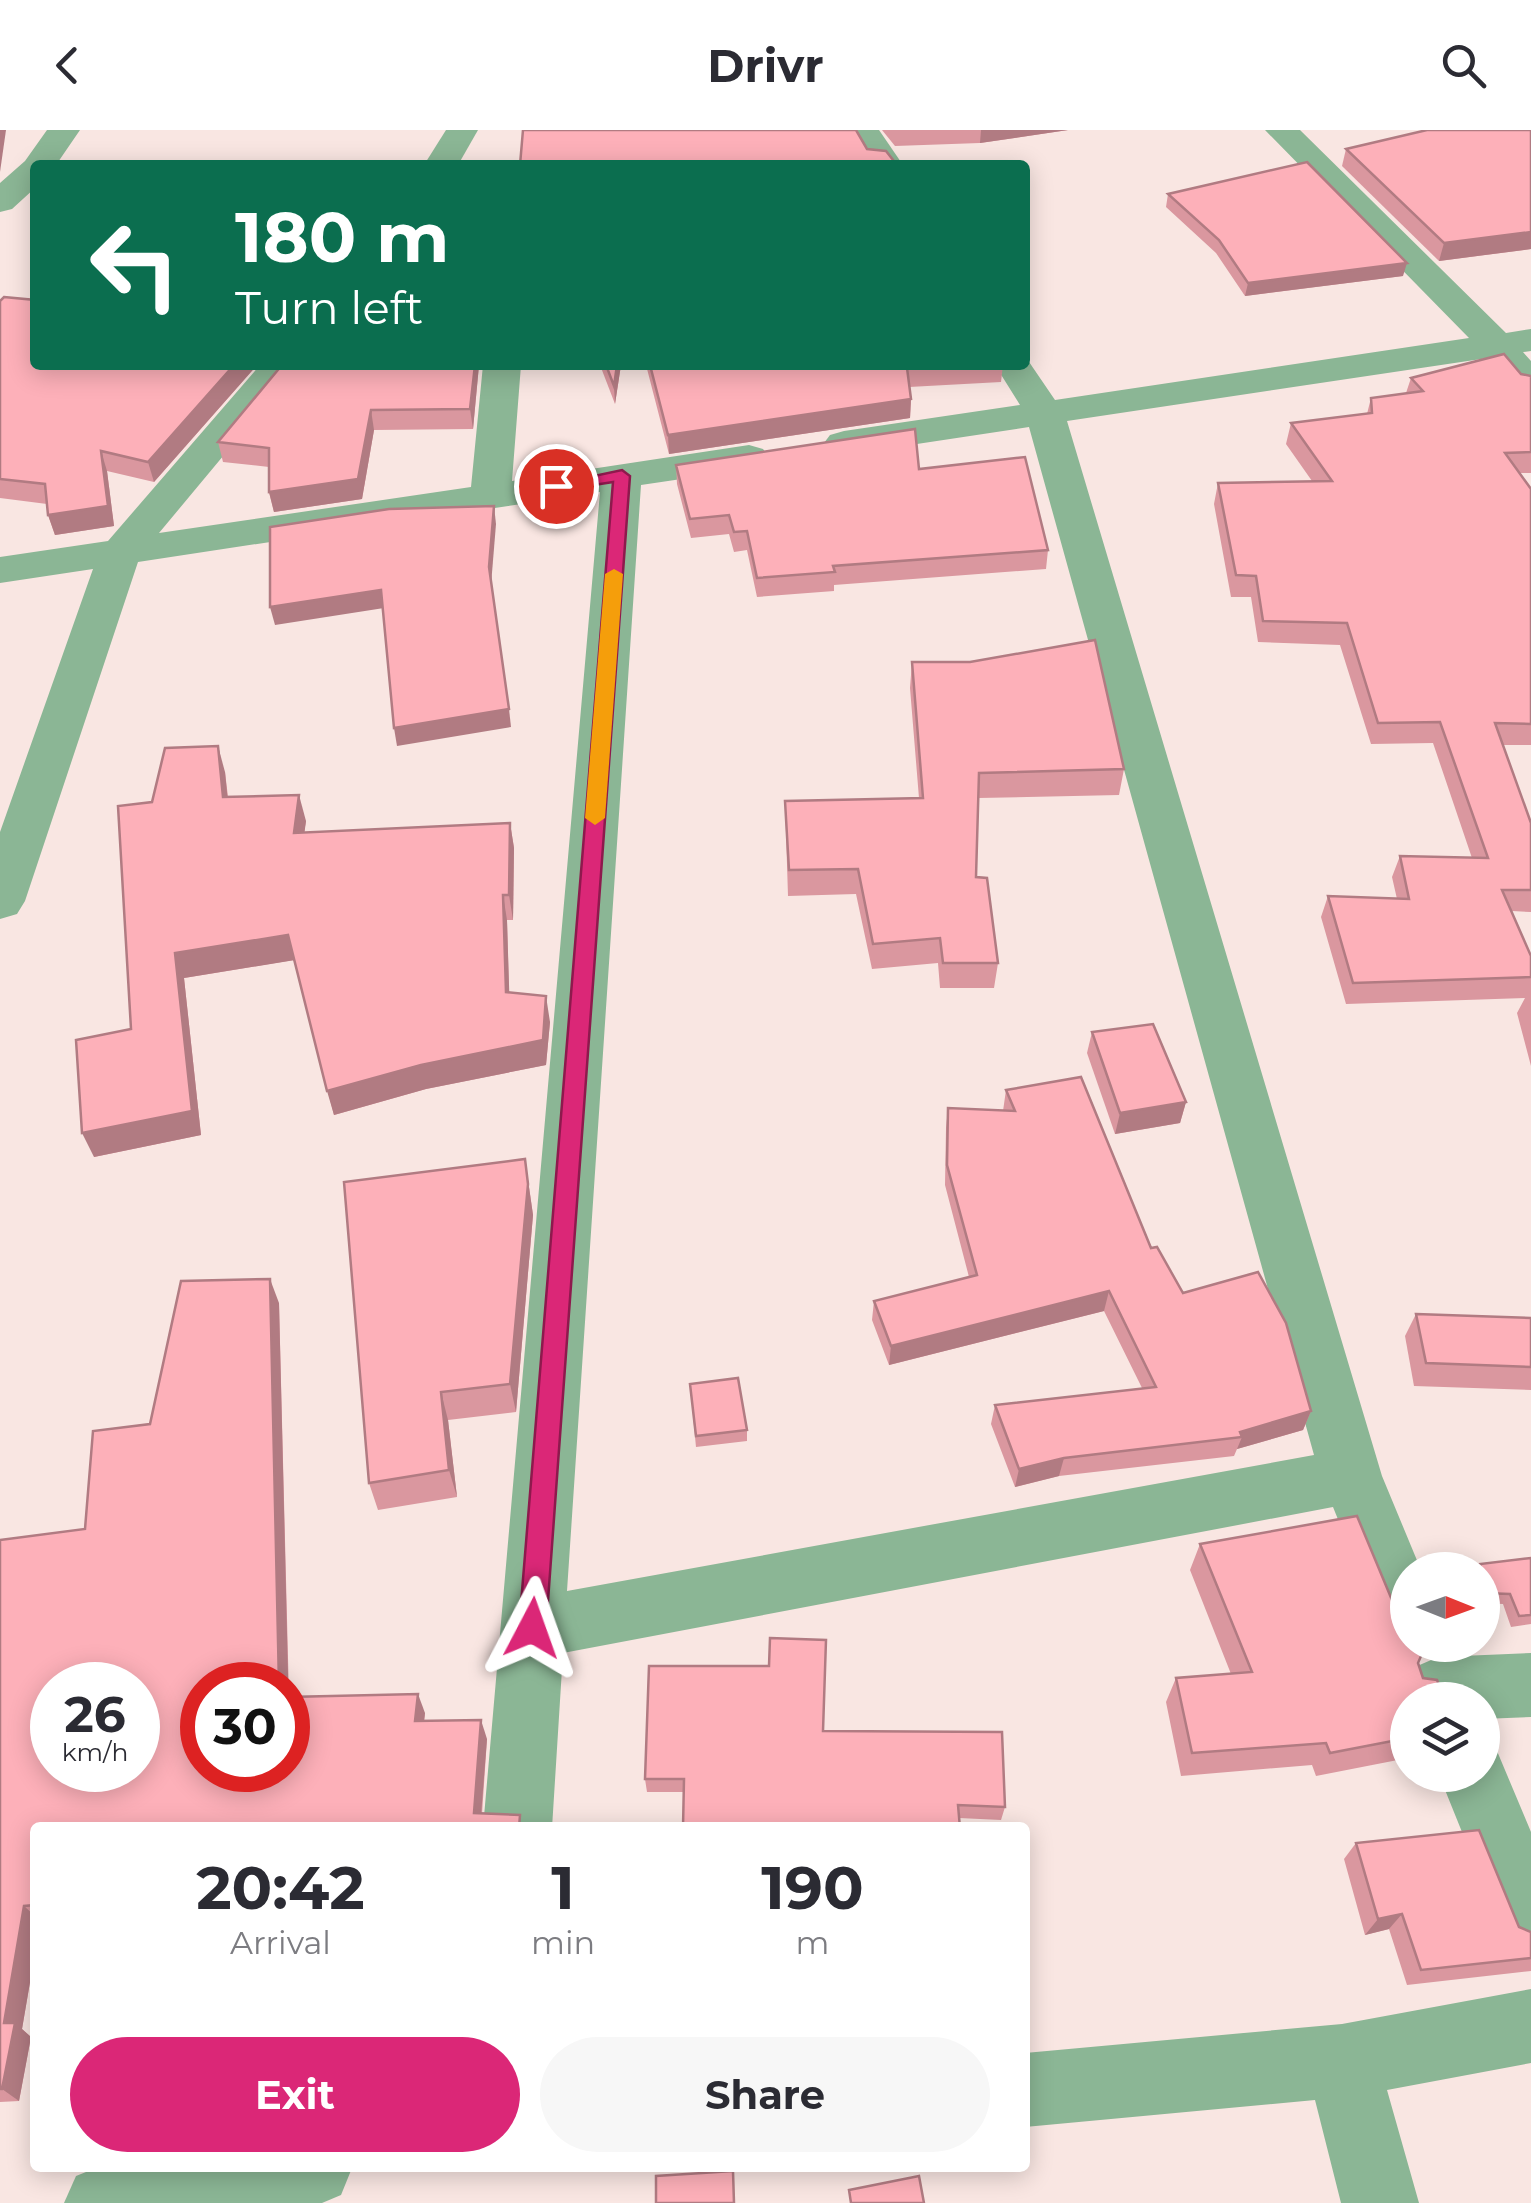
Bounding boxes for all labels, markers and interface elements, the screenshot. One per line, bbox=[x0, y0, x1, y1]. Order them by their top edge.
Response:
icon: back bbox=[40, 38, 95, 93]
text: Drivr bbox=[707, 38, 824, 93]
icon: search bbox=[1436, 38, 1491, 93]
text: 180 m bbox=[235, 194, 449, 280]
icon: left bbox=[70, 200, 200, 330]
text: Turn left bbox=[235, 280, 423, 335]
pin bbox=[514, 444, 599, 529]
icon: arrive bbox=[529, 459, 584, 514]
north arrow bbox=[1390, 1552, 1500, 1662]
map controls bbox=[1390, 1552, 1500, 1792]
position arrow bbox=[480, 1576, 584, 1680]
speed limit sign: 30 bbox=[180, 1662, 310, 1792]
button: layers bbox=[1390, 1682, 1500, 1792]
text: 26 bbox=[64, 1684, 126, 1745]
text: km/h bbox=[62, 1737, 128, 1767]
text: 20:42 bbox=[196, 1851, 365, 1924]
text: 1 bbox=[551, 1851, 575, 1924]
text: 190 bbox=[761, 1851, 864, 1924]
text: Arrival bbox=[230, 1923, 331, 1962]
text: min bbox=[531, 1923, 595, 1962]
text: m bbox=[796, 1923, 830, 1962]
button: Exit bbox=[70, 2037, 520, 2152]
button: Share bbox=[540, 2037, 990, 2152]

